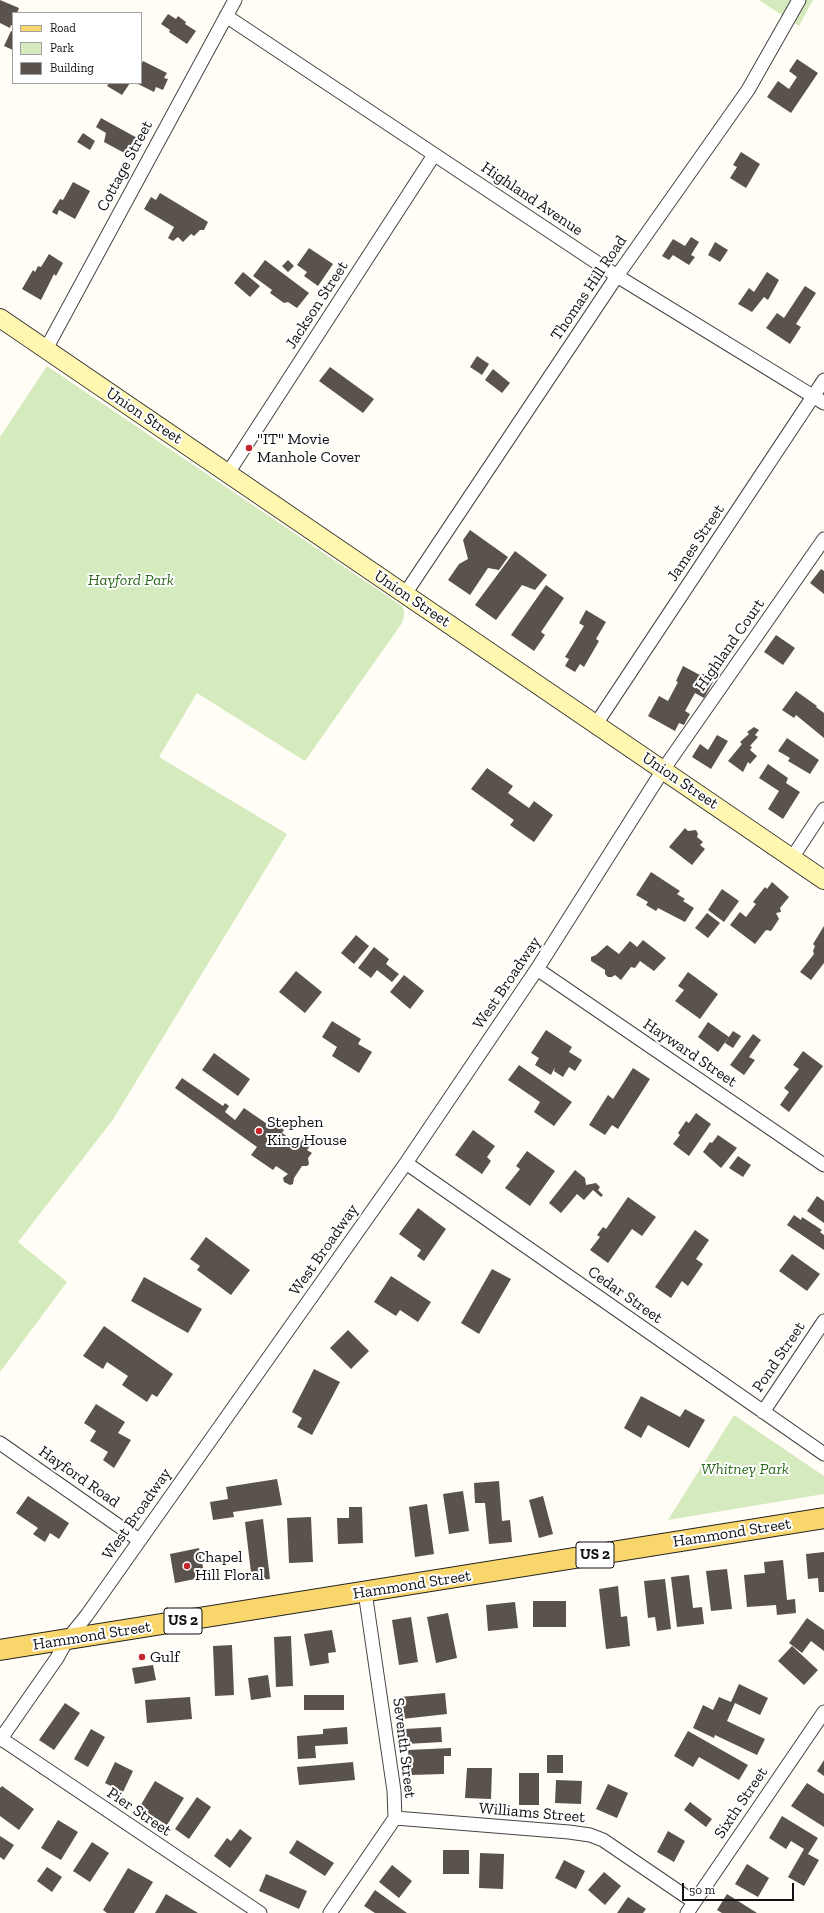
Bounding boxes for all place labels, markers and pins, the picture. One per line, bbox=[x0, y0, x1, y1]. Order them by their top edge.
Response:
place label: "IT" Movie Manhole Cover bbox=[257, 429, 361, 467]
marker: "IT" Movie Manhole Cover bbox=[244, 443, 254, 453]
place label: Stephen King House bbox=[267, 1112, 347, 1150]
marker: Stephen King House bbox=[254, 1126, 264, 1136]
place label: Chapel Hill Floral bbox=[195, 1547, 264, 1585]
marker: Chapel Hill Floral bbox=[182, 1561, 192, 1571]
place label: Gulf bbox=[150, 1647, 179, 1667]
marker: Gulf bbox=[137, 1652, 147, 1662]

